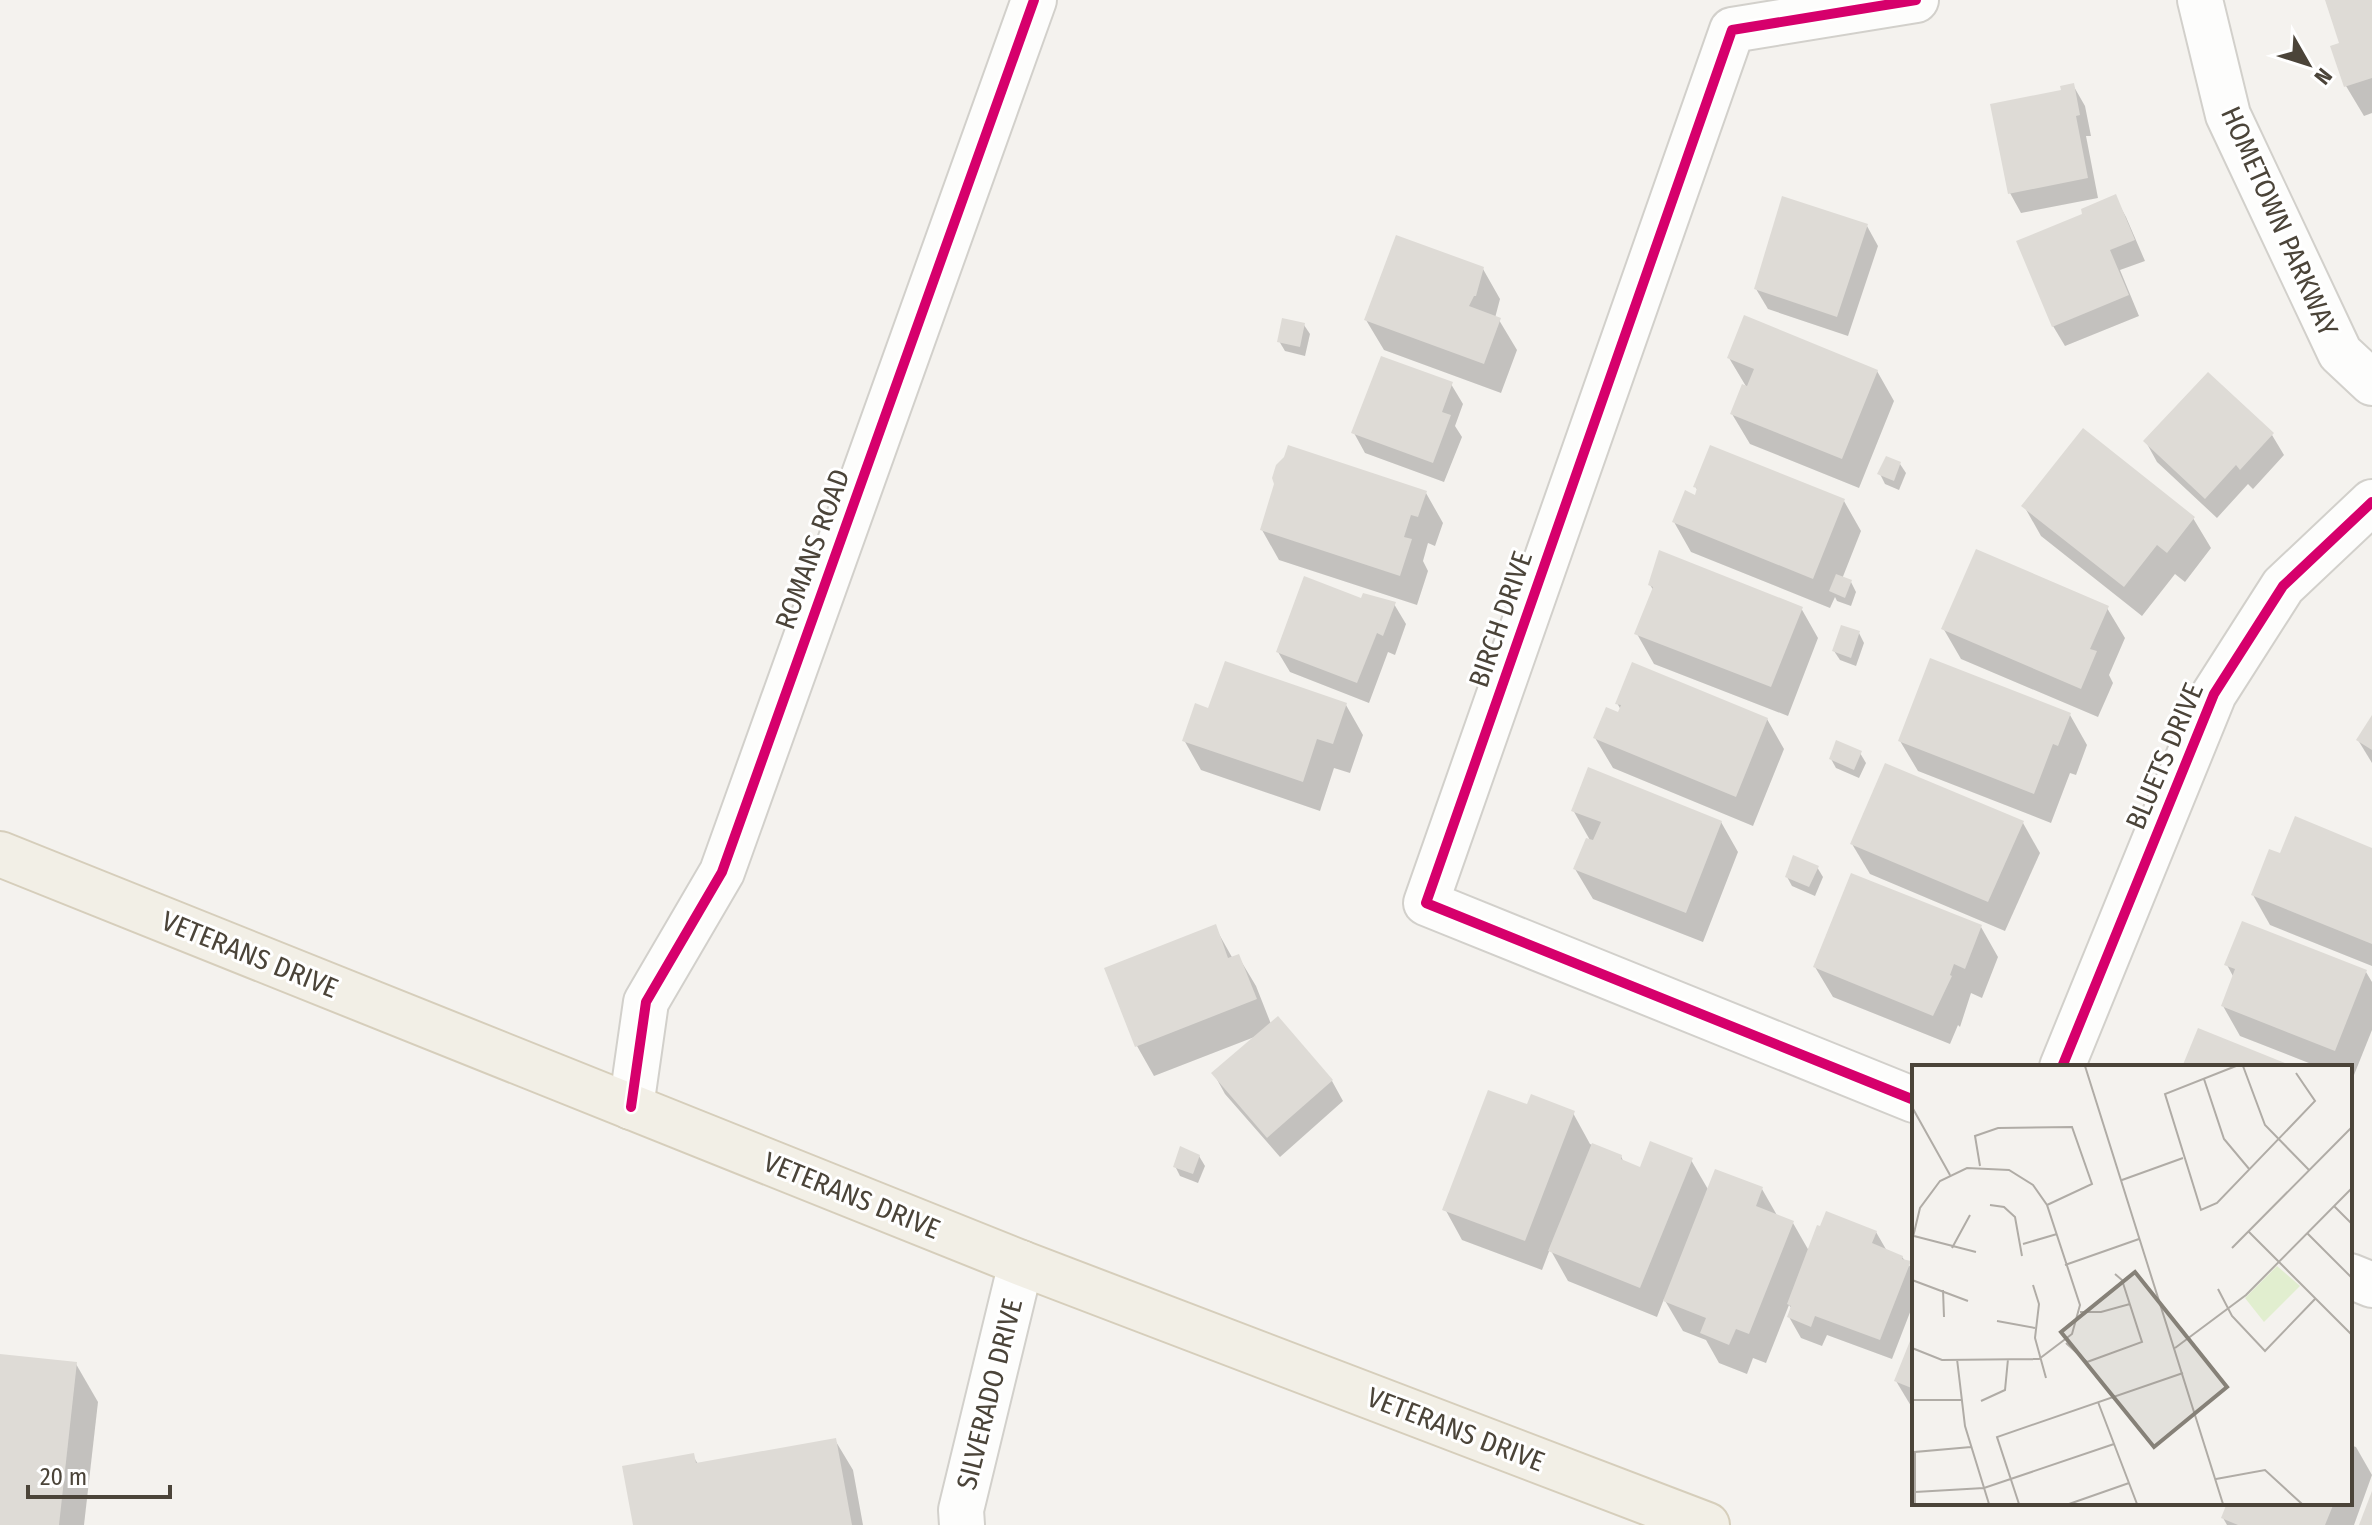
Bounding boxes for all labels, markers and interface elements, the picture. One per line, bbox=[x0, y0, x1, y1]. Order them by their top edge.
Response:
north arrow bbox=[2268, 24, 2348, 104]
text: N bbox=[2309, 63, 2338, 90]
street label: HOMETOWN PARKWAY bbox=[2214, 101, 2345, 341]
street label: ROMANS ROAD bbox=[768, 465, 857, 634]
street label: BIRCH DRIVE bbox=[1462, 547, 1539, 692]
street label: BLUETS DRIVE bbox=[2119, 678, 2210, 834]
street label: VETERANS DRIVE bbox=[157, 904, 343, 1005]
inset map bbox=[1912, 1065, 2352, 1505]
street label: VETERANS DRIVE bbox=[759, 1145, 945, 1246]
street label: SILVERADO DRIVE bbox=[950, 1295, 1029, 1493]
street label: VETERANS DRIVE bbox=[1363, 1381, 1549, 1478]
scale bar bbox=[28, 1449, 170, 1499]
text: 20 m bbox=[40, 1463, 87, 1491]

